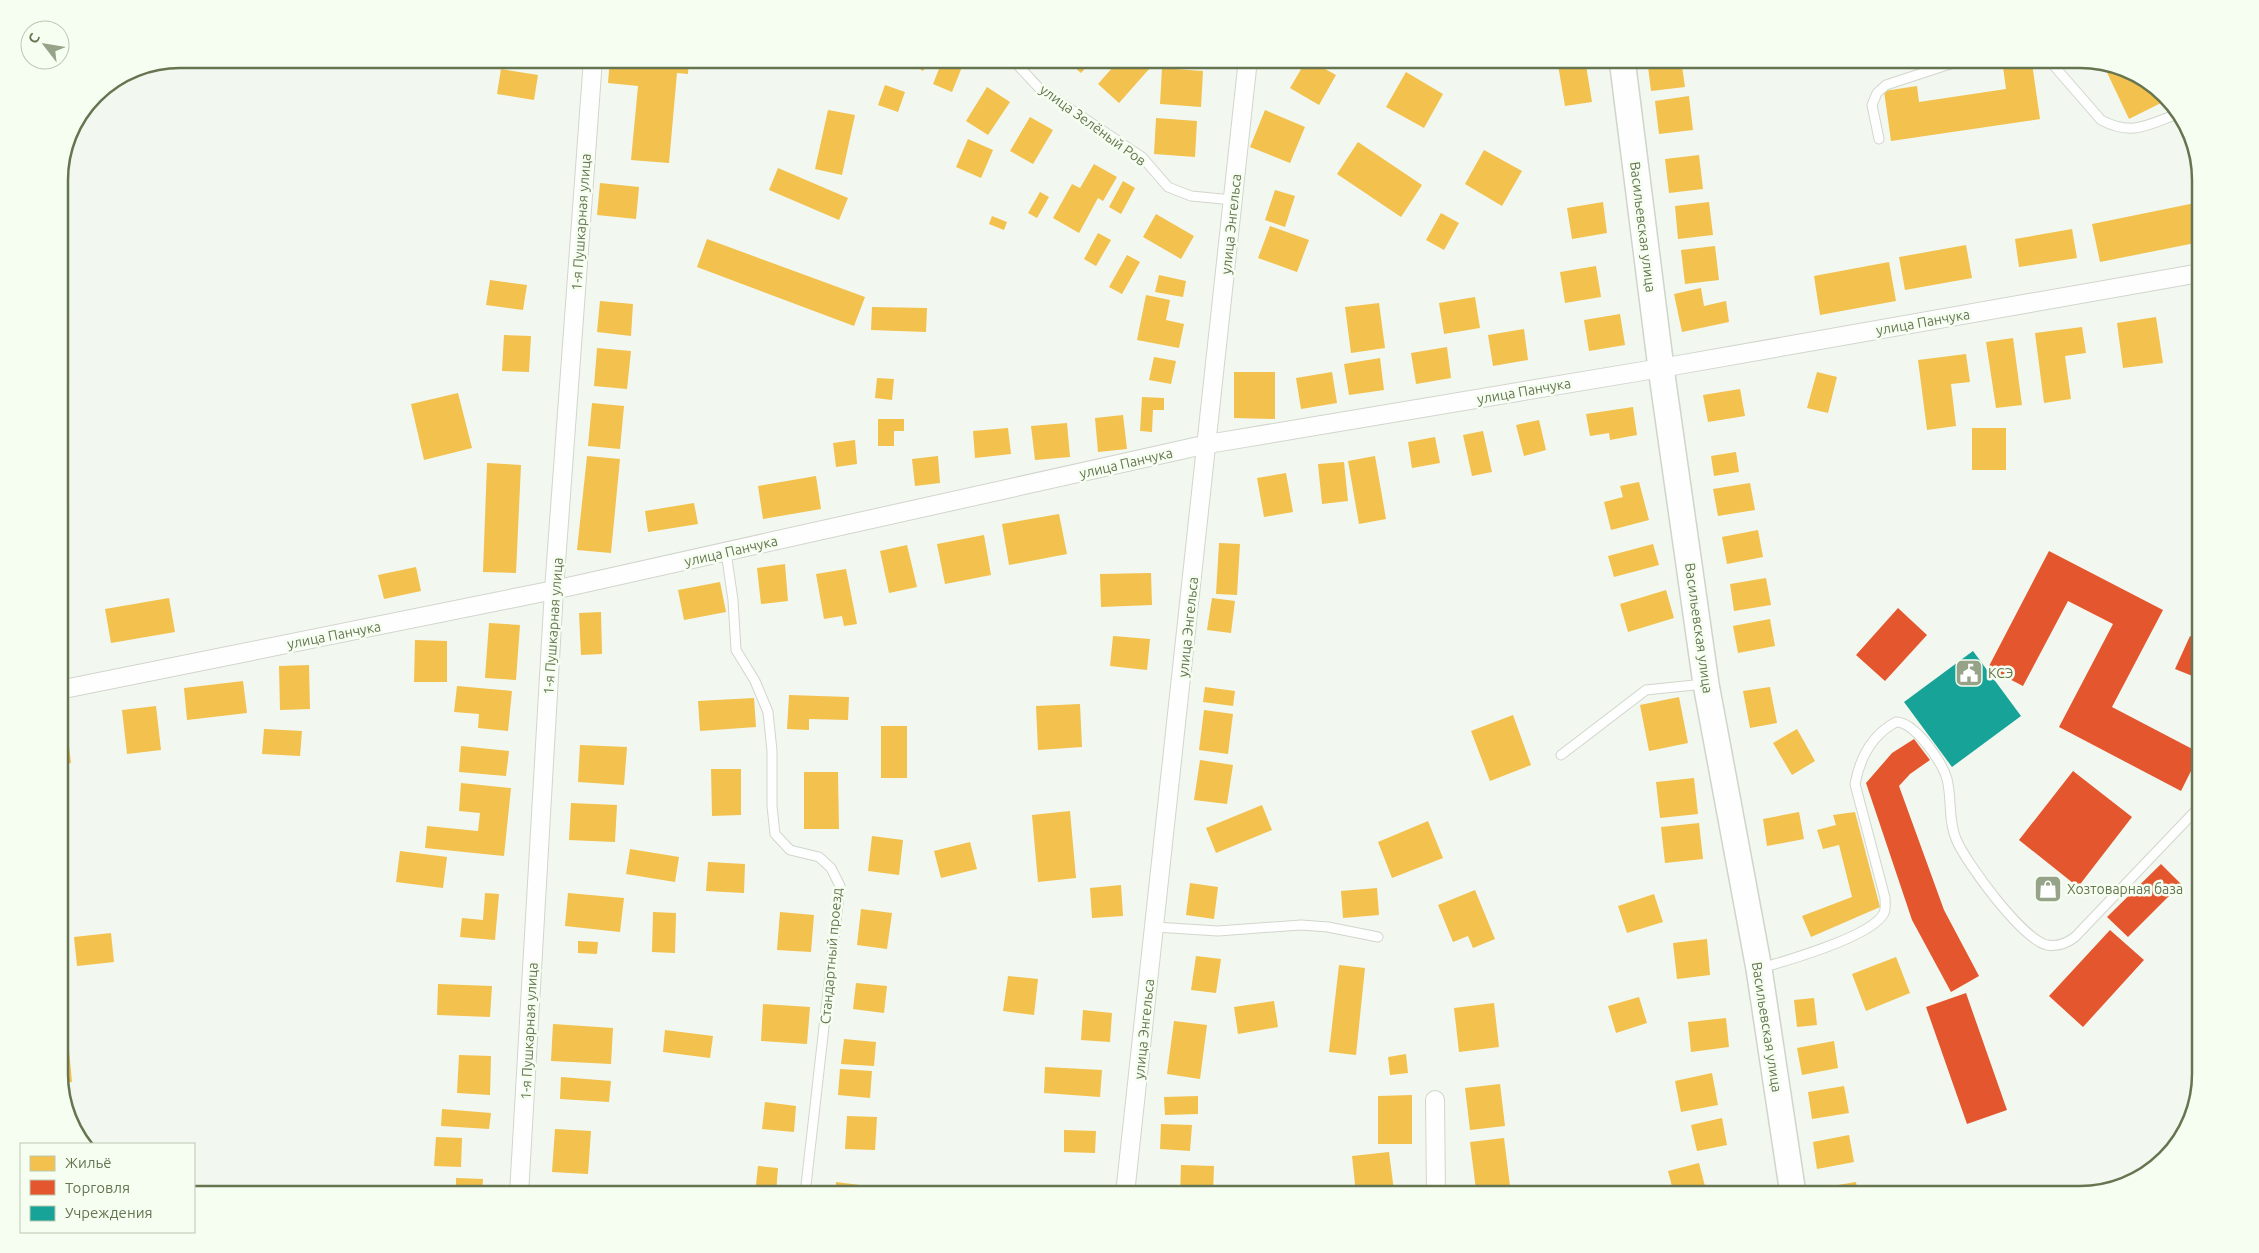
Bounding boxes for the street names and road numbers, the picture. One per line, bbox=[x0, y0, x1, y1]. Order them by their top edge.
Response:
street label: улица Зелёный Ров bbox=[1037, 81, 1149, 169]
street label: 1-я Пушкарная улица bbox=[568, 153, 594, 291]
street label: Васильевская улица bbox=[1627, 161, 1659, 293]
street label: улица Энгельса bbox=[1218, 173, 1244, 275]
street label: улица Панчука bbox=[1875, 306, 1971, 338]
street label: улица Панчука bbox=[1476, 375, 1572, 407]
street label: улица Панчука bbox=[1078, 445, 1174, 481]
street label: улица Панчука bbox=[683, 533, 779, 569]
street label: 1-я Пушкарная улица bbox=[540, 557, 566, 695]
street label: Васильевская улица bbox=[1682, 562, 1716, 694]
street label: улица Энгельса bbox=[1175, 576, 1201, 678]
street label: улица Панчука bbox=[286, 618, 382, 652]
street label: Стандартный проезд bbox=[817, 887, 845, 1025]
street label: Васильевская улица bbox=[1749, 961, 1785, 1093]
street label: 1-я Пушкарная улица bbox=[517, 962, 541, 1100]
street label: улица Энгельса bbox=[1131, 978, 1157, 1080]

